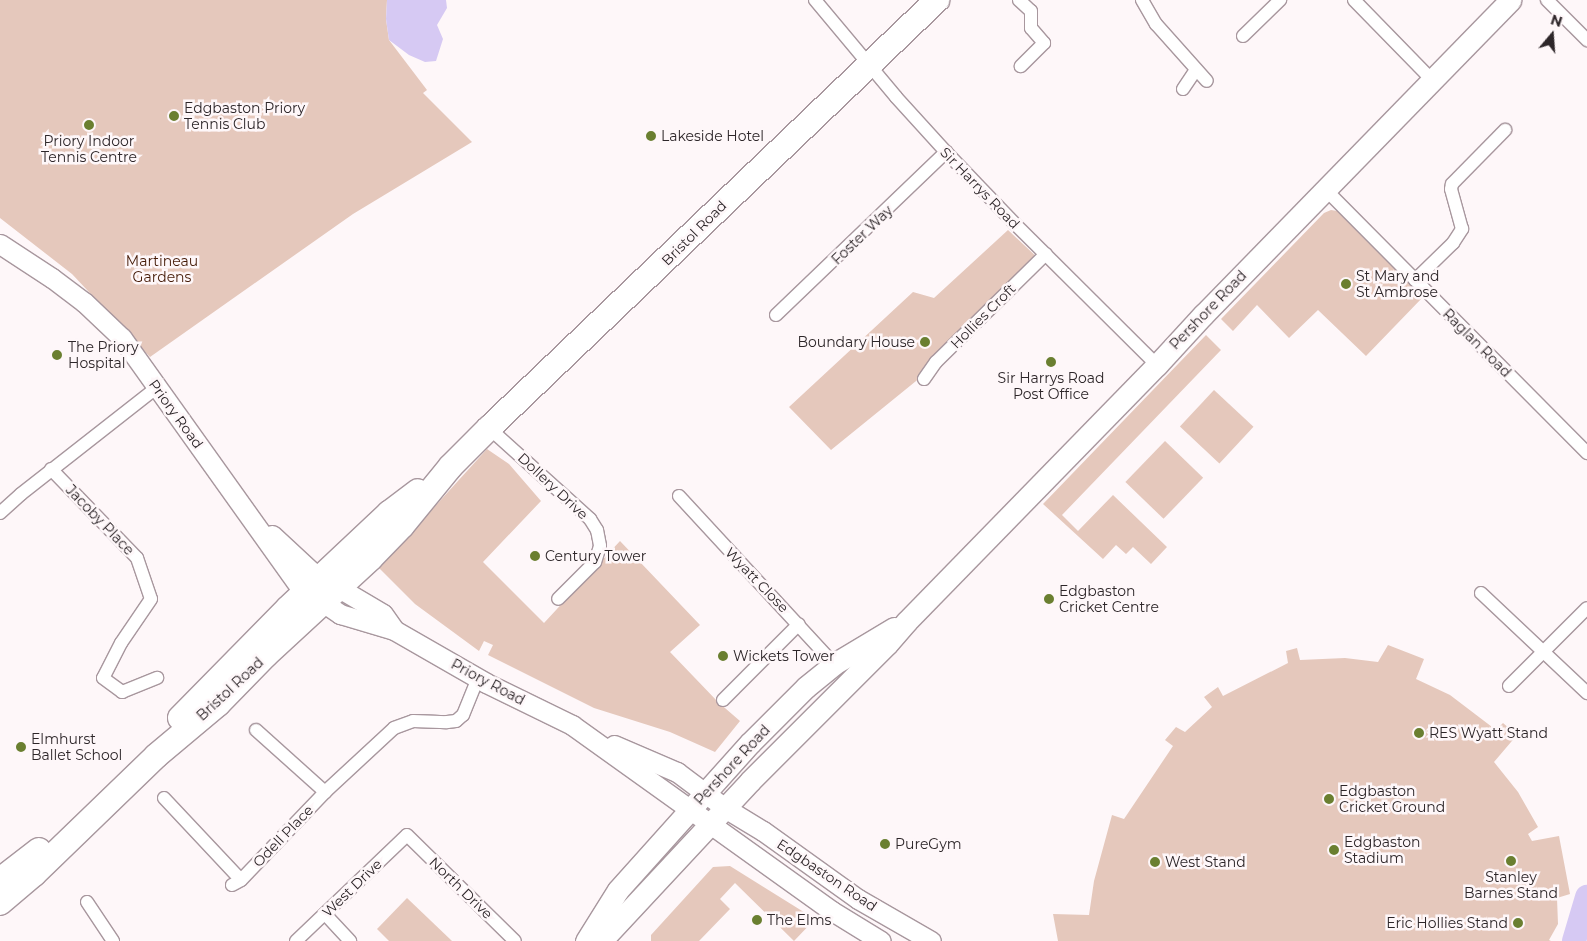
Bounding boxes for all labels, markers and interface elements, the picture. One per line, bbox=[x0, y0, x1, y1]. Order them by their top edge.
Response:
north arrow bbox=[1527, 10, 1577, 60]
text: N bbox=[1548, 10, 1565, 31]
place label: Edgbaston Priory Tennis Club bbox=[184, 100, 305, 132]
marker: Edgbaston Priory Tennis Club bbox=[168, 110, 180, 122]
marker: Priory Indoor Tennis Centre bbox=[83, 119, 95, 131]
place label: Lakeside Hotel bbox=[661, 128, 764, 144]
marker: Lakeside Hotel bbox=[645, 130, 657, 142]
place label: Priory Indoor Tennis Centre bbox=[41, 133, 137, 166]
street label: Sir Harrys Road bbox=[937, 144, 1023, 232]
street label: Bristol Road bbox=[658, 197, 730, 269]
street label: Foster Way bbox=[828, 202, 896, 268]
park label: Martineau Gardens bbox=[126, 253, 198, 286]
street label: Pershore Road bbox=[1166, 267, 1250, 353]
place label: St Mary and St Ambrose bbox=[1356, 268, 1440, 300]
marker: St Mary and St Ambrose bbox=[1340, 278, 1352, 290]
street label: Hollies Croft bbox=[947, 280, 1019, 352]
street label: Raglan Road bbox=[1439, 305, 1515, 381]
place label: Boundary House bbox=[797, 334, 915, 350]
marker: Boundary House bbox=[919, 336, 931, 348]
place label: The Priory Hospital bbox=[68, 339, 139, 372]
marker: The Priory Hospital bbox=[50, 348, 64, 362]
marker: Sir Harrys Road Post Office bbox=[1045, 356, 1057, 368]
place label: Sir Harrys Road Post Office bbox=[998, 370, 1104, 402]
street label: Priory Road bbox=[145, 376, 207, 452]
street label: Dollery Drive bbox=[514, 449, 592, 523]
street label: Jacoby Place bbox=[62, 482, 138, 558]
street label: Wyatt Close bbox=[722, 544, 792, 616]
place label: Century Tower bbox=[545, 548, 646, 564]
marker: Century Tower bbox=[529, 550, 541, 562]
place label: Edgbaston Cricket Centre bbox=[1059, 583, 1159, 616]
marker: Edgbaston Cricket Centre bbox=[1043, 593, 1055, 605]
place label: Wickets Tower bbox=[733, 648, 835, 664]
marker: Wickets Tower bbox=[717, 650, 729, 662]
street label: Bristol Road bbox=[193, 654, 267, 724]
street label: Priory Road bbox=[448, 656, 528, 708]
street label: Pershore Road bbox=[691, 722, 773, 808]
place label: RES Wyatt Stand bbox=[1429, 725, 1548, 741]
marker: RES Wyatt Stand bbox=[1413, 727, 1425, 739]
place label: Elmhurst Ballet School bbox=[31, 731, 122, 764]
marker: Elmhurst Ballet School bbox=[15, 741, 27, 753]
place label: Edgbaston Cricket Ground bbox=[1339, 783, 1445, 816]
marker: Edgbaston Cricket Ground bbox=[1323, 793, 1335, 805]
street label: Odell Place bbox=[249, 802, 317, 870]
place label: Edgbaston Stadium bbox=[1344, 834, 1421, 866]
street label: Edgbaston Road bbox=[774, 835, 880, 915]
place label: PureGym bbox=[895, 836, 962, 852]
marker: PureGym bbox=[879, 838, 891, 850]
marker: Edgbaston Stadium bbox=[1328, 844, 1340, 856]
street label: North Drive bbox=[426, 854, 496, 922]
place label: West Stand bbox=[1165, 854, 1246, 870]
marker: Stanley Barnes Stand bbox=[1505, 855, 1517, 867]
street label: West Drive bbox=[319, 856, 385, 920]
marker: West Stand bbox=[1149, 856, 1161, 868]
place label: Stanley Barnes Stand bbox=[1464, 869, 1558, 902]
place label: The Elms bbox=[767, 912, 831, 928]
marker: The Elms bbox=[751, 914, 763, 926]
place label: Eric Hollies Stand bbox=[1386, 915, 1508, 931]
marker: Eric Hollies Stand bbox=[1512, 917, 1524, 929]

